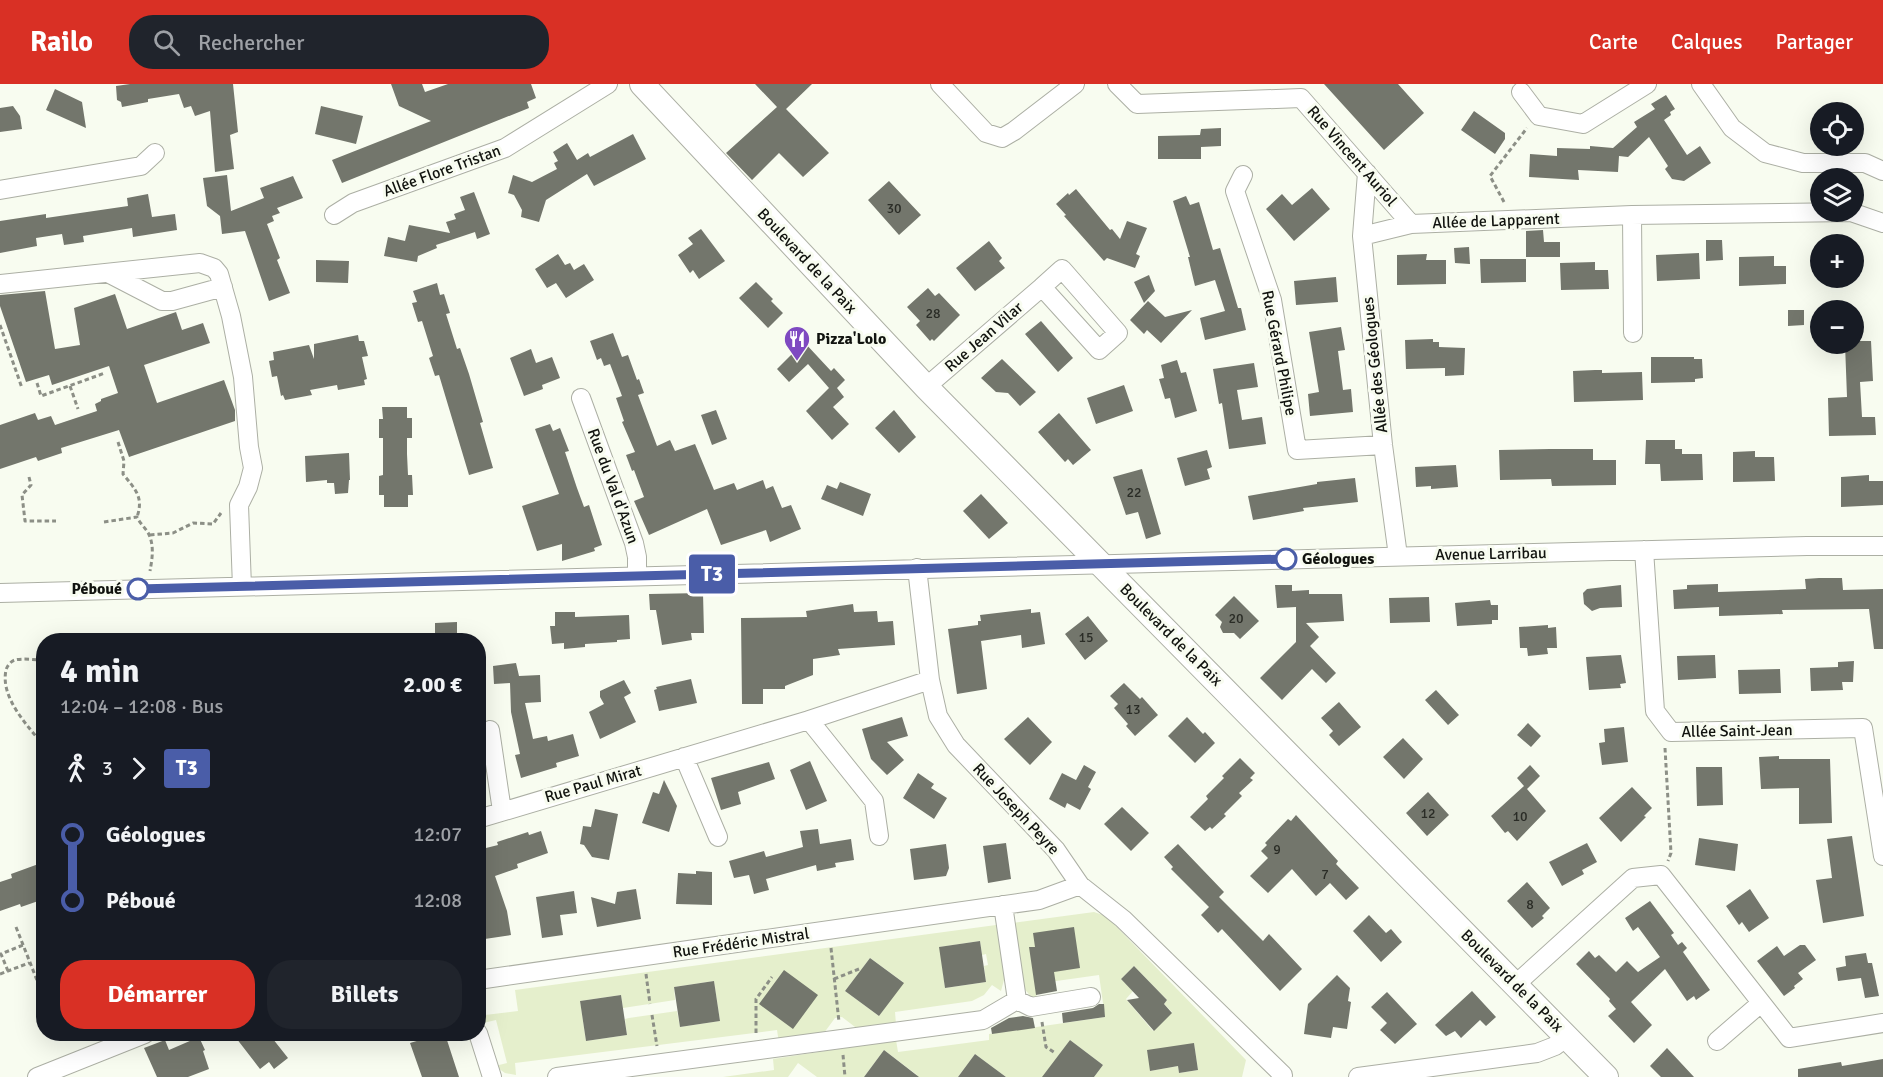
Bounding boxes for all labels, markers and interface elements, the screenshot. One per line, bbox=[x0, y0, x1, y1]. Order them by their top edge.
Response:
search box bbox=[129, 15, 549, 69]
text: Railo bbox=[30, 25, 93, 59]
icon: search bbox=[150, 26, 183, 59]
text: Rechercher bbox=[198, 29, 304, 56]
text: Carte bbox=[1589, 29, 1638, 55]
text: Calques bbox=[1671, 29, 1742, 55]
text: Partager bbox=[1775, 29, 1853, 55]
street label: Rue Vincent Auriol bbox=[1303, 102, 1401, 211]
map controls bbox=[1810, 102, 1864, 354]
button: locate bbox=[1810, 102, 1864, 156]
street label: Allée Flore Tristan bbox=[381, 140, 503, 202]
button: layers bbox=[1810, 168, 1864, 222]
house number: 30 bbox=[886, 200, 902, 217]
street label: Boulevard de la Paix bbox=[753, 204, 861, 318]
street label: Allée de Lapparent bbox=[1432, 209, 1560, 233]
button: + bbox=[1810, 234, 1864, 288]
street label: Rue Gérard Philipe bbox=[1257, 289, 1301, 417]
street label: Allée des Géologues bbox=[1358, 296, 1392, 434]
street label: Rue Jean Vilar bbox=[941, 297, 1027, 376]
button: − bbox=[1810, 300, 1864, 354]
house number: 28 bbox=[925, 305, 941, 322]
restaurant icon: Pizza'Lolo bbox=[782, 324, 812, 362]
place label: Pizza'Lolo bbox=[816, 329, 886, 349]
street label: Rue du Val d'Azun bbox=[583, 426, 643, 546]
house number: 22 bbox=[1126, 484, 1142, 501]
street label: Avenue Larribau bbox=[1435, 543, 1547, 565]
marker: Géologues bbox=[1275, 548, 1297, 570]
place label: Géologues bbox=[1302, 549, 1374, 569]
line badge: T3 bbox=[685, 554, 739, 594]
text: T3 bbox=[701, 561, 723, 587]
marker: Péboué bbox=[127, 578, 149, 600]
place label: Péboué bbox=[71, 579, 122, 599]
street label: Boulevard de la Paix bbox=[1115, 579, 1227, 691]
house number: 20 bbox=[1228, 610, 1244, 627]
house number: 15 bbox=[1078, 629, 1094, 646]
text: 4 min bbox=[60, 651, 140, 692]
text: 2.00 € bbox=[403, 671, 462, 698]
text: 12:04 – 12:08 · Bus bbox=[60, 694, 223, 719]
house number: 13 bbox=[1125, 701, 1141, 718]
street label: Allée Saint-Jean bbox=[1681, 720, 1793, 742]
icon: walk bbox=[60, 752, 93, 785]
icon: forward bbox=[122, 752, 155, 785]
text: T3 bbox=[176, 755, 198, 781]
text: 3 bbox=[102, 756, 113, 781]
street label: Rue Joseph Peyre bbox=[968, 759, 1064, 859]
street label: Rue Paul Mirat bbox=[542, 761, 644, 807]
house number: 12 bbox=[1420, 805, 1436, 822]
house number: 10 bbox=[1512, 808, 1528, 825]
text: Géologues bbox=[106, 821, 205, 848]
text: 12:07 bbox=[413, 822, 462, 847]
house number: 9 bbox=[1273, 841, 1281, 858]
house number: 7 bbox=[1321, 866, 1329, 883]
text: Péboué bbox=[106, 887, 176, 914]
text: 12:08 bbox=[413, 888, 462, 913]
house number: 8 bbox=[1526, 896, 1534, 913]
street label: Rue Frédéric Mistral bbox=[671, 923, 811, 962]
street label: Boulevard de la Paix bbox=[1456, 925, 1568, 1037]
button: Démarrer bbox=[60, 960, 255, 1029]
button: Billets bbox=[267, 960, 462, 1029]

